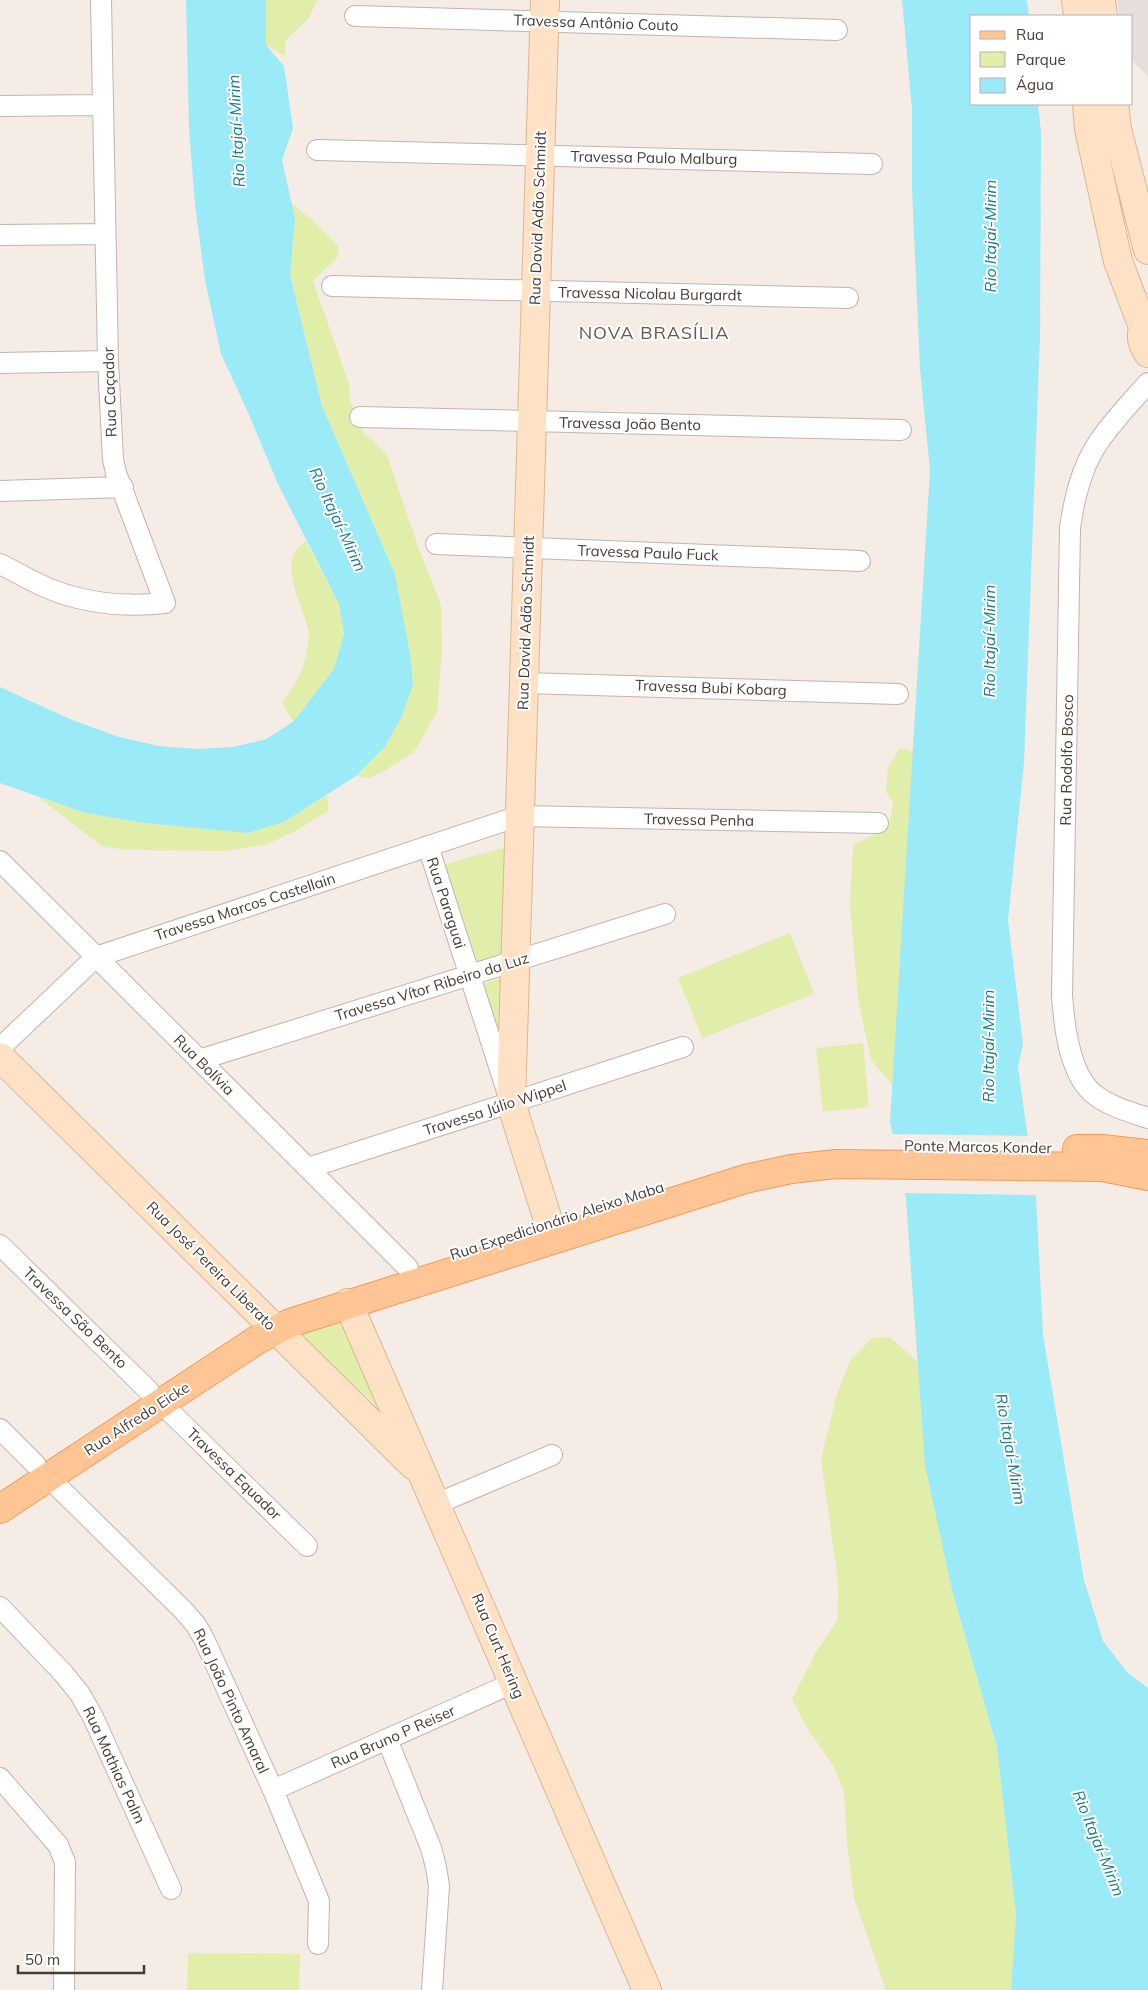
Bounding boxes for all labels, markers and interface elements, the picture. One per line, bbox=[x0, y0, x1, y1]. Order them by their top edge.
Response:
street label: Travessa Antônio Couto bbox=[513, 10, 679, 35]
legend bbox=[970, 15, 1133, 105]
text: Rua bbox=[1016, 25, 1044, 44]
text: Parque bbox=[1016, 50, 1066, 69]
water label: Rio Itajaí-Mirim bbox=[223, 74, 249, 188]
text: Água bbox=[1016, 75, 1054, 94]
street label: Rua David Adão Schmidt bbox=[525, 130, 550, 306]
street label: Travessa Paulo Malburg bbox=[571, 147, 737, 168]
water label: Rio Itajaí-Mirim bbox=[980, 180, 1000, 292]
street label: Travessa Nicolau Burgardt bbox=[558, 282, 742, 305]
district label: NOVA BRASÍLIA bbox=[579, 321, 729, 344]
street label: Rua Caçador bbox=[98, 346, 121, 437]
street label: Travessa João Bento bbox=[559, 413, 701, 434]
water label: Rio Itajaí-Mirim bbox=[305, 464, 371, 574]
street label: Rua David Adão Schmidt bbox=[513, 535, 538, 711]
street label: Travessa Paulo Fuck bbox=[577, 541, 719, 564]
water label: Rio Itajaí-Mirim bbox=[979, 585, 999, 697]
street label: Travessa Bubi Kobarg bbox=[635, 675, 787, 700]
street label: Rua Rodolfo Bosco bbox=[1056, 694, 1077, 826]
street label: Travessa Penha bbox=[644, 809, 754, 830]
street label: Rua Paraguai bbox=[423, 855, 470, 951]
street label: Travessa Marcos Castellain bbox=[152, 868, 337, 945]
street label: Travessa Vítor Ribeiro da Luz bbox=[332, 948, 531, 1025]
water label: Rio Itajaí-Mirim bbox=[978, 990, 998, 1102]
street label: Rua Bolívia bbox=[170, 1030, 239, 1099]
street label: Travessa Júlio Wippel bbox=[421, 1075, 569, 1140]
street label: Ponte Marcos Konder bbox=[904, 1136, 1053, 1157]
street label: Rua Expedicionário Aleixo Maba bbox=[447, 1177, 666, 1264]
street label: Rua José Pereira Liberato bbox=[143, 1197, 280, 1334]
street label: Travessa São Bento bbox=[19, 1263, 131, 1372]
street label: Rua Alfredo Eicke bbox=[80, 1377, 193, 1460]
water label: Rio Itajaí-Mirim bbox=[991, 1392, 1031, 1506]
street label: Travessa Equador bbox=[183, 1424, 286, 1524]
street label: Rua Curt Hering bbox=[468, 1590, 529, 1701]
street label: Rua João Pinto Amaral bbox=[189, 1625, 273, 1776]
street label: Rua Bruno P Reiser bbox=[328, 1700, 458, 1773]
street label: Rua Mathias Palm bbox=[79, 1703, 150, 1826]
water label: Rio Itajaí-Mirim bbox=[1069, 1787, 1129, 1899]
scale bar bbox=[18, 1942, 144, 1974]
text: 50 m bbox=[25, 1950, 60, 1969]

